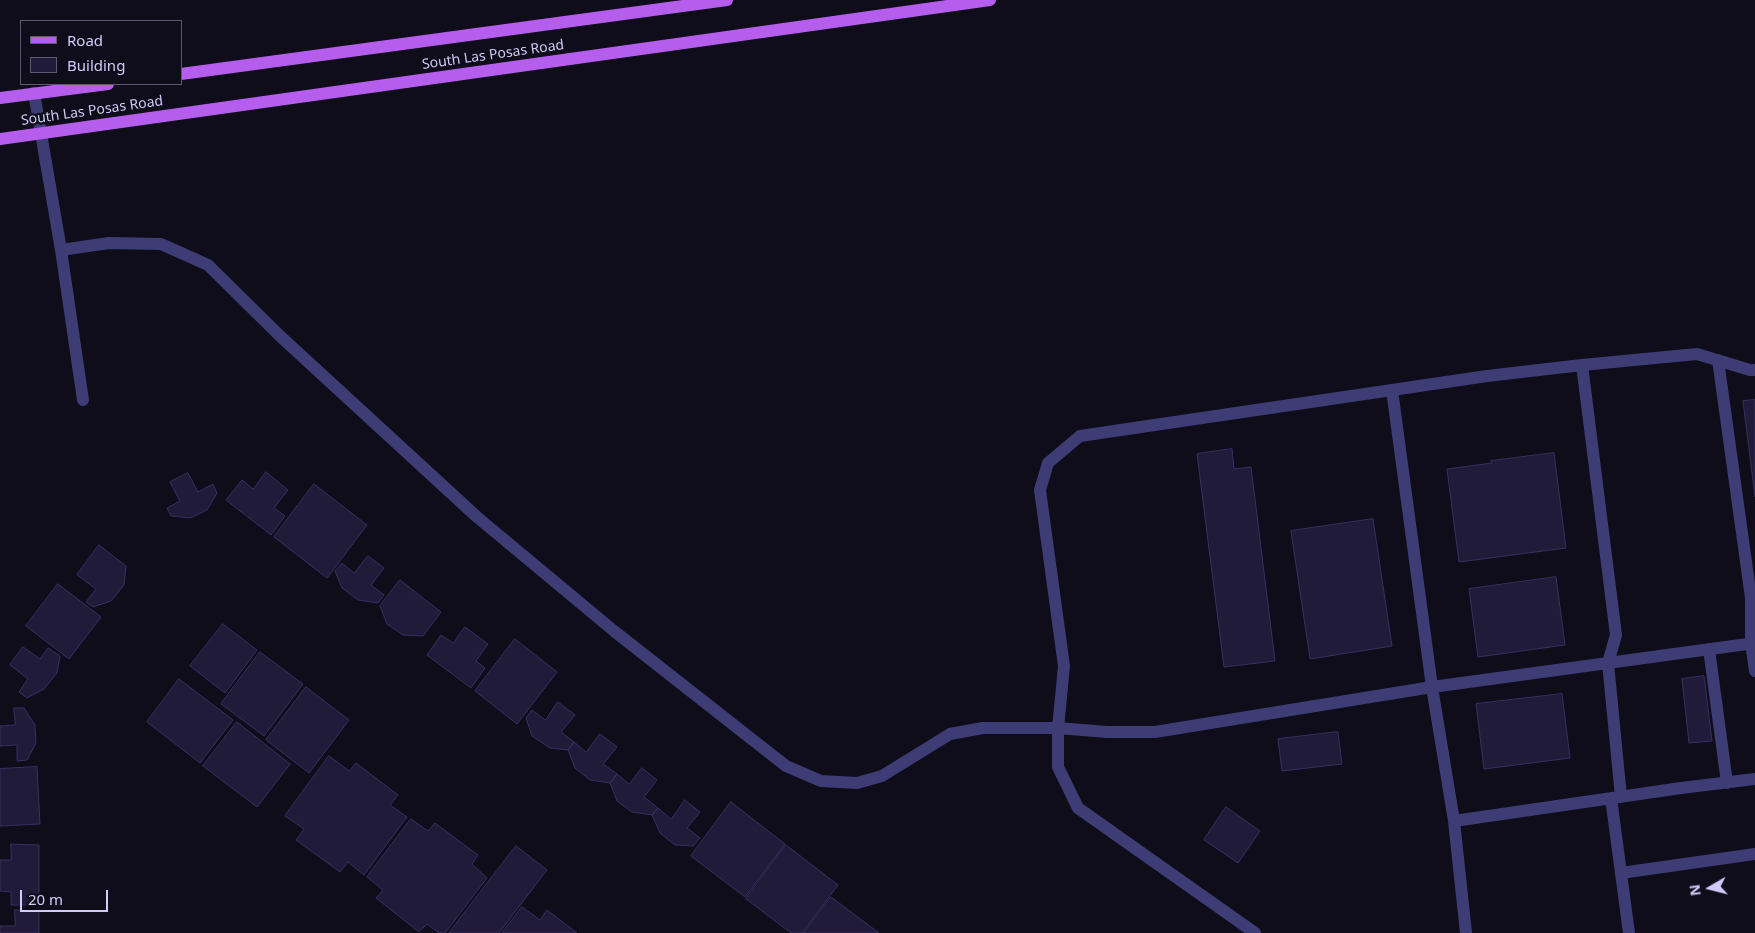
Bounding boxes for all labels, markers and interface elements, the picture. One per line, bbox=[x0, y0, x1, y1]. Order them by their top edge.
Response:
legend bbox=[20, 20, 182, 85]
text: Road bbox=[67, 30, 103, 50]
street label: South Las Posas Road bbox=[421, 37, 565, 73]
text: Building bbox=[67, 55, 125, 75]
street label: South Las Posas Road bbox=[20, 93, 164, 129]
north arrow bbox=[1685, 863, 1735, 913]
scale bar bbox=[22, 880, 110, 912]
text: N bbox=[1684, 883, 1705, 897]
text: 20 m bbox=[28, 889, 63, 909]

